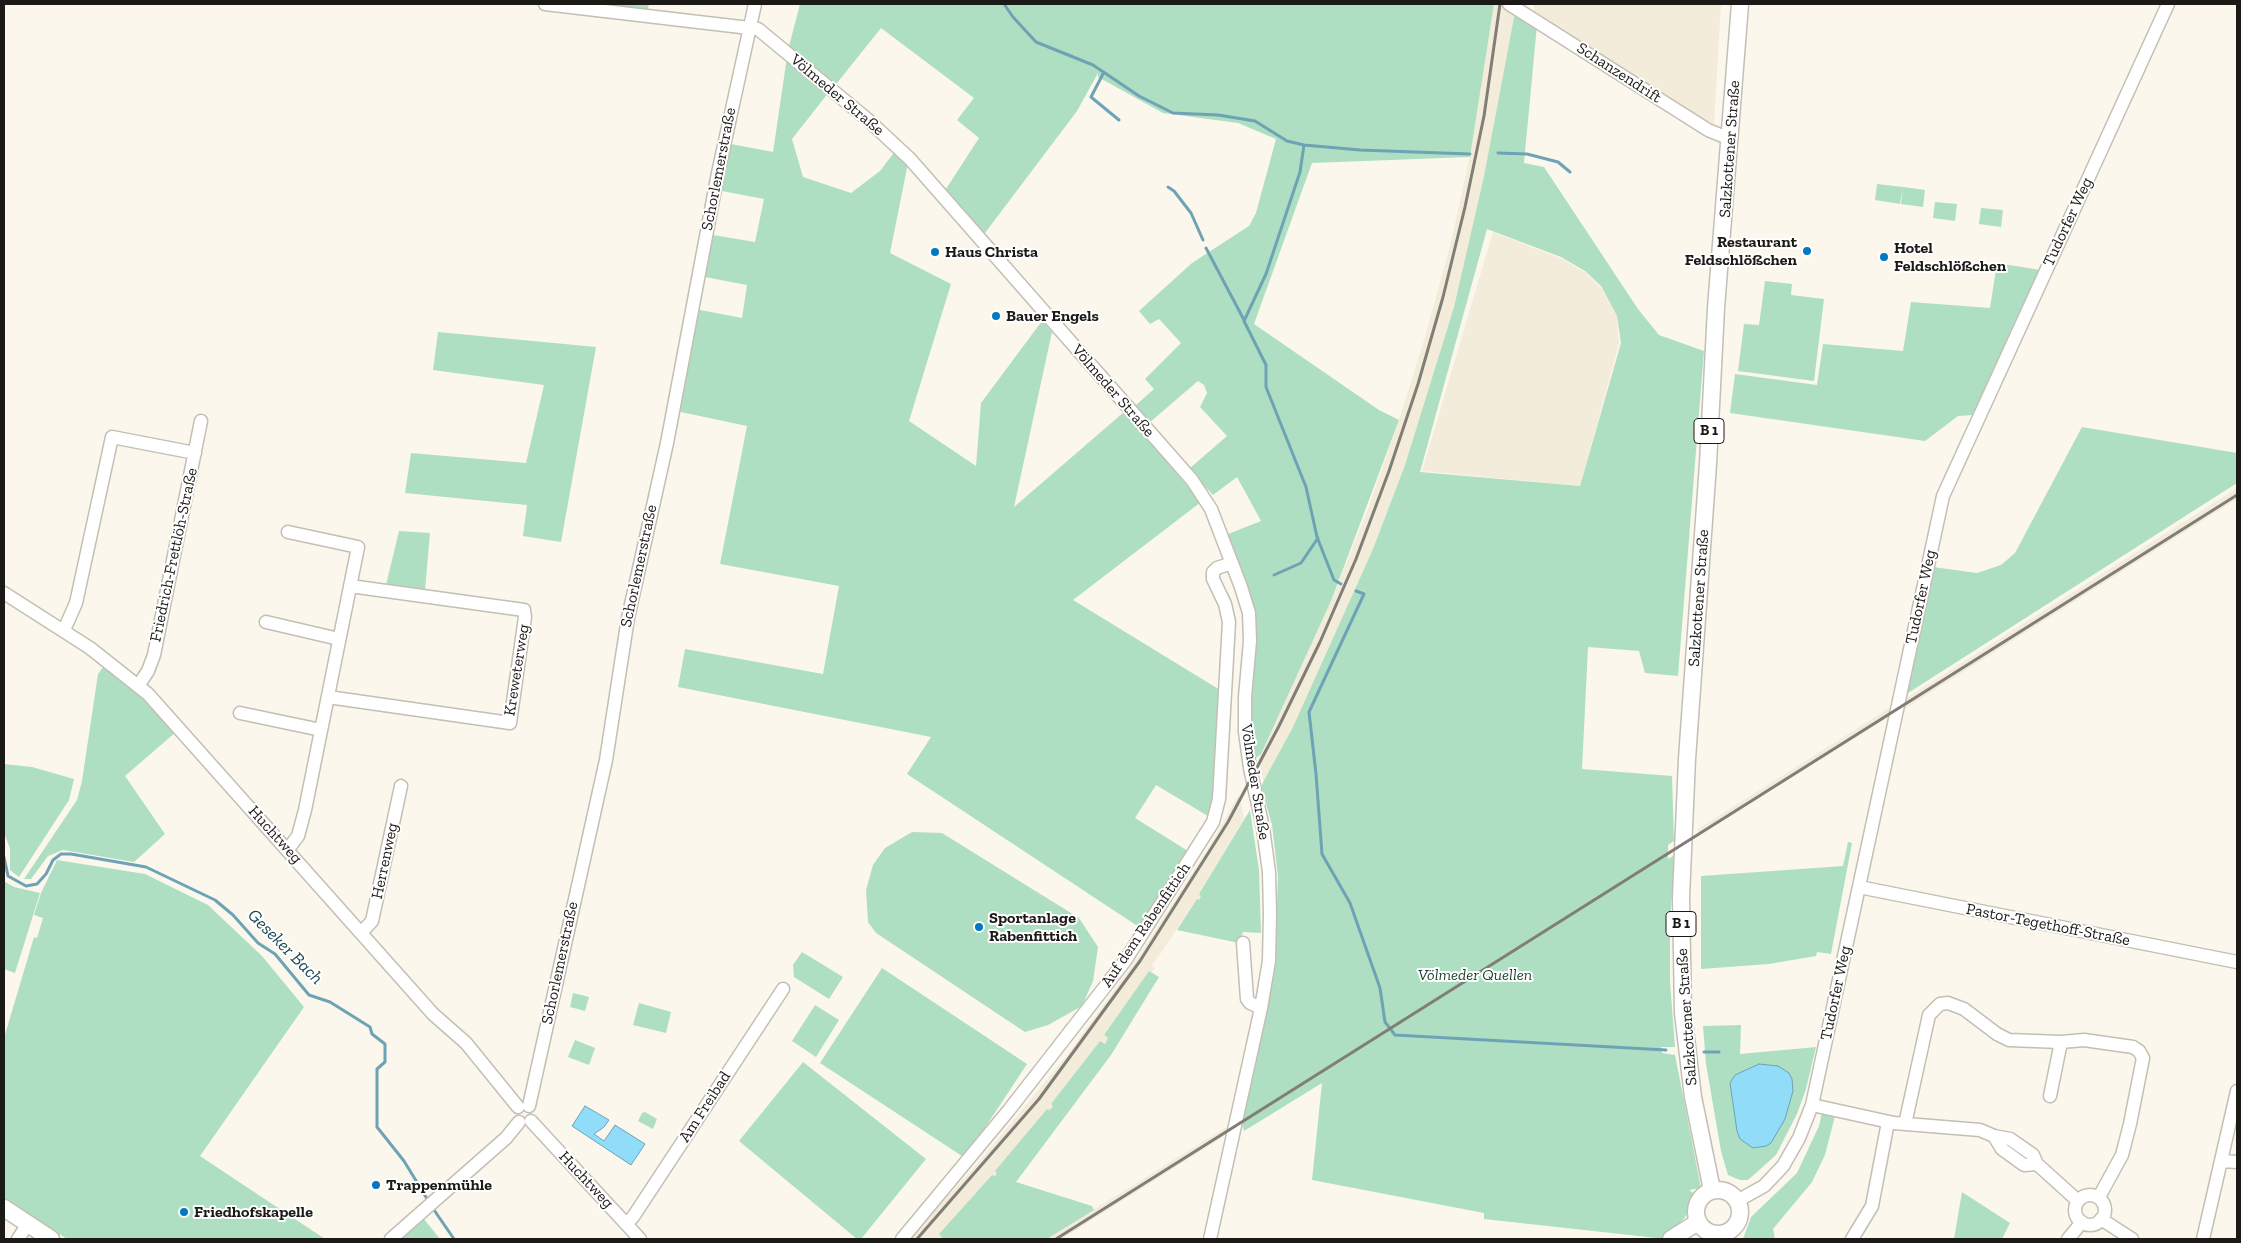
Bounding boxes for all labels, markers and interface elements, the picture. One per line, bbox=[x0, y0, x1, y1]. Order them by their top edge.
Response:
street label: Schanzendrift bbox=[1573, 39, 1665, 107]
street label: Völmeder Straße bbox=[786, 50, 888, 140]
street label: Salzkottener Straße bbox=[1716, 80, 1744, 218]
street label: Schorlemerstraße bbox=[698, 106, 740, 232]
street label: Tudorfer Weg bbox=[2039, 174, 2097, 270]
place label: Restaurant Feldschlößchen bbox=[1685, 232, 1797, 270]
place label: Hotel Feldschlößchen bbox=[1894, 238, 2006, 276]
place label: Haus Christa bbox=[945, 242, 1038, 262]
marker: Restaurant Feldschlößchen bbox=[1801, 245, 1813, 257]
marker: Haus Christa bbox=[929, 246, 941, 258]
marker: Hotel Feldschlößchen bbox=[1878, 251, 1890, 263]
place label: Bauer Engels bbox=[1006, 306, 1099, 326]
marker: Bauer Engels bbox=[990, 310, 1002, 322]
street label: Völmeder Straße bbox=[1067, 341, 1159, 441]
road number: B 1 bbox=[1694, 418, 1724, 444]
street label: Friedrich-Frettlöh-Straße bbox=[146, 466, 202, 644]
street label: Schorlemerstraße bbox=[617, 503, 661, 629]
street label: Salzkottener Straße bbox=[1685, 529, 1713, 667]
street label: Tudorfer Weg bbox=[1902, 548, 1940, 646]
street label: Kreweterweg bbox=[500, 623, 534, 717]
street label: Völmeder Straße bbox=[1236, 723, 1274, 841]
street label: Huchtweg bbox=[244, 802, 306, 868]
street label: Herrenweg bbox=[368, 821, 402, 901]
street label: Auf dem Rabenfittich bbox=[1097, 859, 1195, 991]
street label: Schorlemerstraße bbox=[538, 900, 582, 1026]
street label: Pastor-Tegethoff-Straße bbox=[1964, 900, 2132, 950]
water label: Geseker Bach bbox=[243, 905, 327, 989]
place label: Sportanlage Rabenfittich bbox=[989, 908, 1077, 946]
road number: B 1 bbox=[1666, 912, 1696, 936]
marker: Sportanlage Rabenfittich bbox=[973, 921, 985, 933]
street label: Tudorfer Weg bbox=[1817, 944, 1855, 1042]
street label: Salzkottener Straße bbox=[1673, 948, 1701, 1086]
park label: Völmeder Quellen bbox=[1418, 965, 1532, 985]
street label: Am Freibad bbox=[675, 1068, 735, 1146]
street label: Huchtweg bbox=[555, 1147, 617, 1213]
place label: Trappenmühle bbox=[386, 1175, 492, 1195]
marker: Trappenmühle bbox=[370, 1179, 382, 1191]
place label: Friedhofskapelle bbox=[194, 1202, 313, 1222]
marker: Friedhofskapelle bbox=[178, 1206, 190, 1218]

